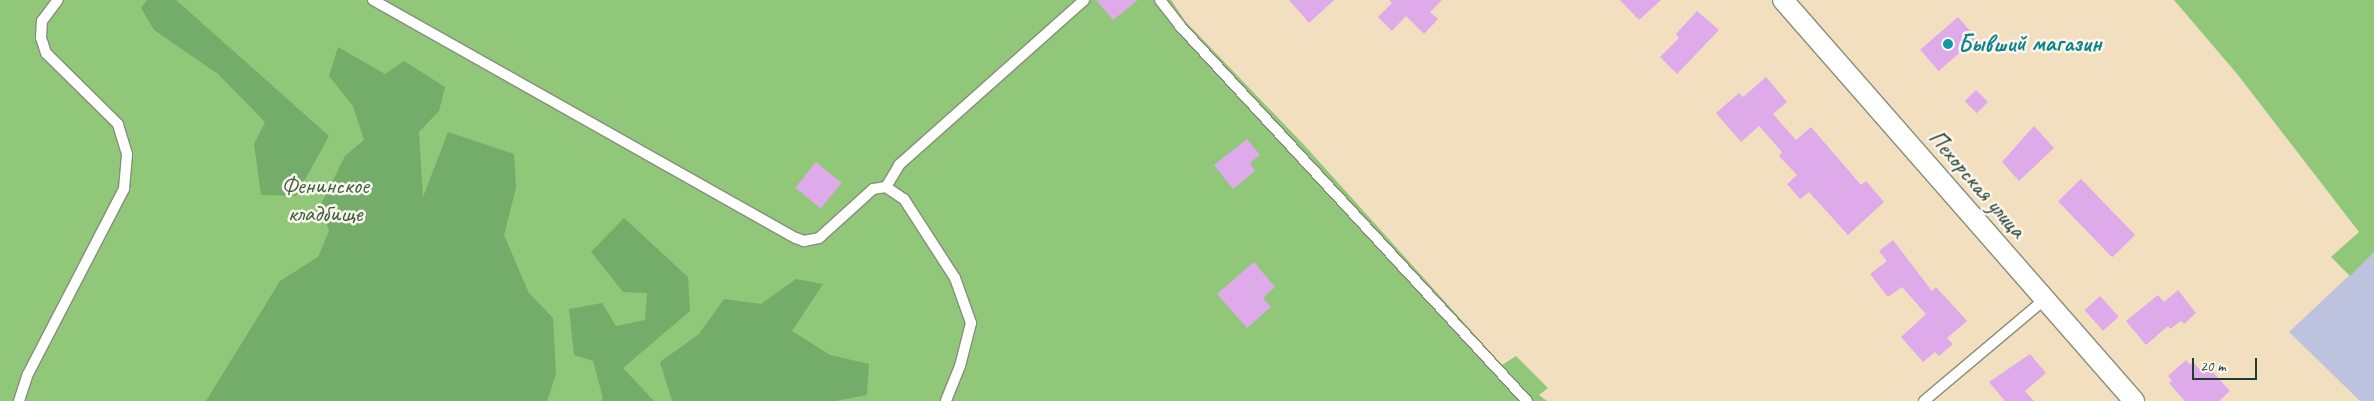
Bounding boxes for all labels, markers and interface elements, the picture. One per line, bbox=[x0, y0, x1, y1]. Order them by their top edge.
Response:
place label: Бывший магазин bbox=[1958, 30, 2102, 58]
marker: Бывший магазин bbox=[1942, 38, 1954, 50]
street label: Пехорская улица bbox=[1921, 123, 2033, 245]
park label: Фенинское кладбище bbox=[281, 172, 369, 228]
scale bar bbox=[2194, 348, 2259, 380]
text: 20 m bbox=[2200, 357, 2226, 376]

